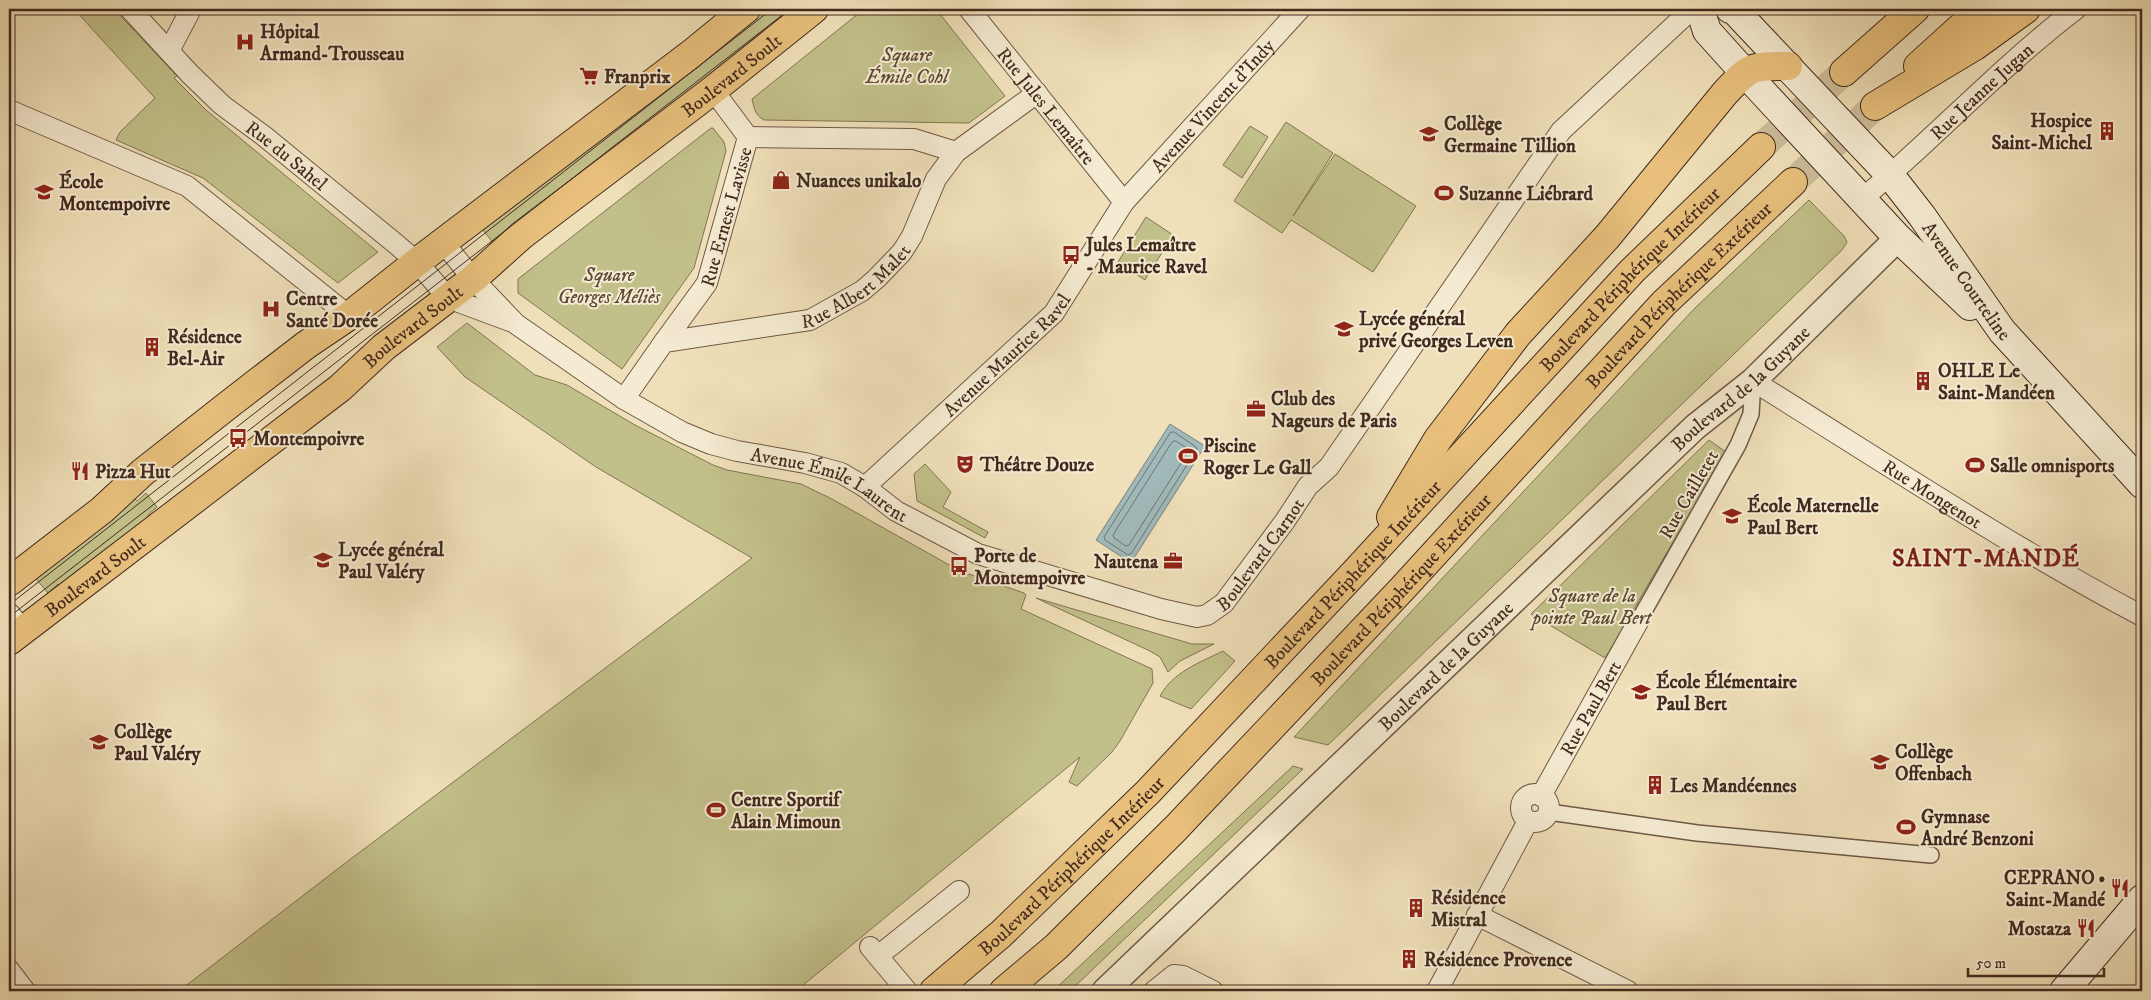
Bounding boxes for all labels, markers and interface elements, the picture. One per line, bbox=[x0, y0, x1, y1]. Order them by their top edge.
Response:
place label: Hôpital Armand-Trousseau bbox=[259, 21, 404, 66]
street label: Boulevard Soult bbox=[677, 30, 787, 123]
hospital icon: Hôpital Armand-Trousseau bbox=[234, 31, 256, 53]
street label: Avenue Vincent d'Indy bbox=[1147, 34, 1280, 178]
street label: Rue Jeanne Jugan bbox=[1926, 39, 2039, 145]
street label: Rue Jules Lemaître bbox=[991, 43, 1100, 170]
park label: Square Émile Cohl bbox=[865, 44, 950, 89]
supermarket icon: Franprix bbox=[578, 65, 600, 87]
place label: Franprix bbox=[604, 66, 671, 89]
place label: Hospice Saint-Michel bbox=[1992, 110, 2092, 155]
place label: Collège Germaine Tillion bbox=[1444, 113, 1577, 158]
street label: Rue du Sahel bbox=[241, 117, 332, 196]
building icon: Hospice Saint-Michel bbox=[2096, 120, 2118, 142]
school or university icon: Collège Germaine Tillion bbox=[1418, 123, 1440, 145]
street label: Rue Ernest Lavisse bbox=[697, 144, 758, 289]
place label: École Montempoivre bbox=[59, 169, 170, 216]
shop icon: Nuances unikalo bbox=[770, 169, 792, 191]
place label: Nuances unikalo bbox=[796, 170, 921, 193]
school or university icon: École Montempoivre bbox=[33, 181, 55, 203]
sports icon: Suzanne Liébrard bbox=[1433, 182, 1455, 204]
place label: Suzanne Liébrard bbox=[1459, 183, 1594, 206]
street label: Boulevard Périphérique Intérieur bbox=[1535, 183, 1725, 377]
street label: Boulevard Périphérique Extérieur bbox=[1582, 198, 1777, 394]
street label: Avenue Courteline bbox=[1917, 218, 2015, 346]
place label: Jules Lemaître - Maurice Ravel bbox=[1084, 234, 1207, 279]
street label: Rue Albert Malet bbox=[800, 241, 917, 334]
bus stop icon: Jules Lemaître - Maurice Ravel bbox=[1060, 244, 1082, 266]
park label: Square Georges Méliès bbox=[558, 264, 662, 309]
street label: Boulevard Soult bbox=[359, 281, 468, 374]
place label: Centre Santé Dorée bbox=[286, 288, 378, 333]
street label: Avenue Maurice Ravel bbox=[939, 289, 1076, 422]
hospital icon: Centre Santé Dorée bbox=[260, 298, 282, 320]
place label: Lycée général privé Georges Leven bbox=[1358, 308, 1514, 353]
school or university icon: Lycée général privé Georges Leven bbox=[1333, 318, 1355, 340]
street label: Boulevard de la Guyane bbox=[1667, 321, 1815, 456]
place label: Résidence Bel-Air bbox=[167, 326, 242, 371]
building icon: Résidence Bel-Air bbox=[141, 336, 163, 358]
place label: OHLE Le Saint-Mandéen bbox=[1938, 360, 2056, 405]
building icon: OHLE Le Saint-Mandéen bbox=[1912, 370, 1934, 392]
place label: Club des Nageurs de Paris bbox=[1271, 388, 1397, 433]
office icon: Club des Nageurs de Paris bbox=[1245, 398, 1267, 420]
bus stop icon: Montempoivre bbox=[227, 427, 249, 449]
place label: Montempoivre bbox=[253, 428, 364, 451]
place label: Piscine Roger Le Gall bbox=[1203, 435, 1312, 480]
street label: Avenue Émile Laurent bbox=[749, 444, 911, 528]
sports icon: Piscine Roger Le Gall bbox=[1177, 445, 1199, 467]
street label: Rue Cailletet bbox=[1655, 446, 1724, 543]
theatre icon: Théâtre Douze bbox=[954, 453, 976, 475]
place label: Théâtre Douze bbox=[979, 454, 1094, 477]
sports icon: Salle omnisports bbox=[1964, 454, 1986, 476]
street label: Rue Mongenot bbox=[1878, 455, 1986, 534]
place label: Salle omnisports bbox=[1990, 455, 2115, 478]
restaurant icon: Pizza Hut bbox=[69, 460, 91, 482]
place label: Pizza Hut bbox=[95, 461, 171, 484]
street label: Boulevard Périphérique Intérieur bbox=[1260, 476, 1447, 674]
street label: Boulevard Périphérique Extérieur bbox=[1307, 489, 1497, 691]
place label: École Maternelle Paul Bert bbox=[1747, 493, 1879, 540]
street label: Boulevard Carnot bbox=[1213, 494, 1310, 617]
school or university icon: École Maternelle Paul Bert bbox=[1721, 505, 1743, 527]
street label: Boulevard Soult bbox=[41, 531, 151, 623]
place label: Lycée général Paul Valéry bbox=[338, 539, 444, 584]
district label: SAINT-MANDÉ bbox=[1892, 543, 2080, 574]
place label: Porte de Montempoivre bbox=[974, 545, 1085, 590]
school or university icon: Lycée général Paul Valéry bbox=[312, 549, 334, 571]
office icon: Nautena bbox=[1162, 550, 1184, 572]
place label: Nautena bbox=[1094, 551, 1159, 574]
bus stop icon: Porte de Montempoivre bbox=[948, 555, 970, 577]
park label: Square de la pointe Paul Bert bbox=[1529, 585, 1652, 631]
street label: Boulevard de la Guyane bbox=[1374, 597, 1519, 736]
street label: Rue Paul Bert bbox=[1556, 657, 1627, 760]
place label: École Élémentaire Paul Bert bbox=[1656, 669, 1797, 716]
school or university icon: École Élémentaire Paul Bert bbox=[1630, 681, 1652, 703]
place label: Collège Paul Valéry bbox=[114, 721, 202, 766]
school or university icon: Collège Paul Valéry bbox=[88, 731, 110, 753]
place label: Collège Offenbach bbox=[1895, 741, 1973, 786]
school or university icon: Collège Offenbach bbox=[1869, 751, 1891, 773]
street label: Boulevard Périphérique Intérieur bbox=[974, 772, 1170, 961]
building icon: Les Mandéennes bbox=[1644, 774, 1666, 796]
place label: Les Mandéennes bbox=[1670, 775, 1797, 798]
place label: Centre Sportif Alain Mimoun bbox=[730, 789, 843, 834]
sports icon: Centre Sportif Alain Mimoun bbox=[705, 799, 727, 821]
place label: Gymnase André Benzoni bbox=[1920, 806, 2034, 851]
sports icon: Gymnase André Benzoni bbox=[1895, 816, 1917, 838]
place label: CEPRANO • Saint-Mandé bbox=[2004, 867, 2106, 912]
restaurant icon: CEPRANO • Saint-Mandé bbox=[2109, 877, 2131, 899]
place label: Résidence Mistral bbox=[1431, 887, 1506, 932]
building icon: Résidence Mistral bbox=[1405, 897, 1427, 919]
restaurant icon: Mostaza bbox=[2075, 917, 2097, 939]
place label: Mostaza bbox=[2008, 918, 2072, 941]
scale bar bbox=[1968, 945, 2105, 977]
building icon: Résidence Provence bbox=[1398, 948, 1420, 970]
place label: Résidence Provence bbox=[1424, 949, 1573, 972]
text: 50 m bbox=[1976, 954, 2006, 973]

